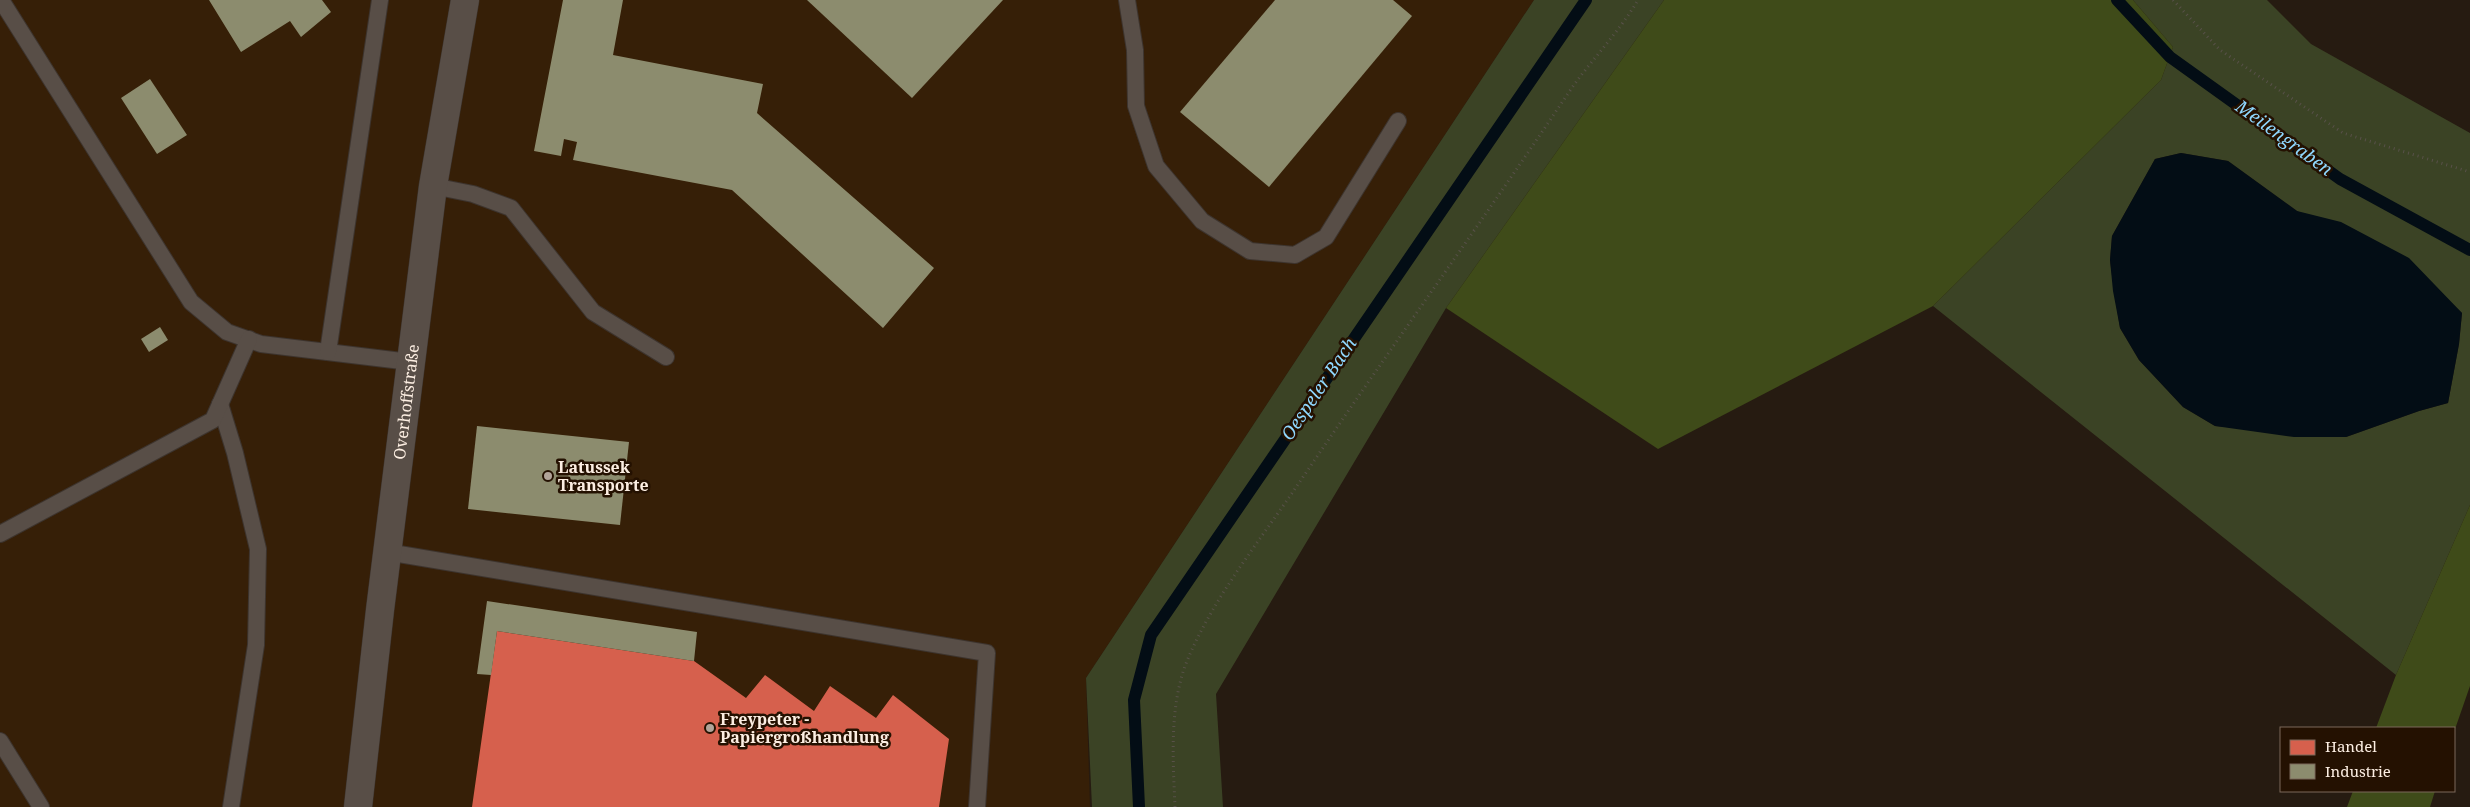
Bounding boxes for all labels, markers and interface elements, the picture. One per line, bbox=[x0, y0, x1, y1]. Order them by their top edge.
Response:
water label: Meilengraben bbox=[2230, 93, 2338, 181]
water label: Oespeler Bach bbox=[1275, 332, 1362, 444]
street label: Overhoffstraße bbox=[388, 343, 424, 461]
place label: Latussek Transporte bbox=[558, 456, 649, 496]
marker: Latussek Transporte bbox=[542, 470, 554, 482]
place label: Freypeter - Papiergroßhandlung bbox=[720, 708, 889, 748]
marker: Freypeter - Papiergroßhandlung bbox=[704, 722, 716, 734]
legend bbox=[2280, 727, 2455, 792]
text: Handel bbox=[2325, 736, 2377, 756]
text: Industrie bbox=[2325, 761, 2391, 781]

